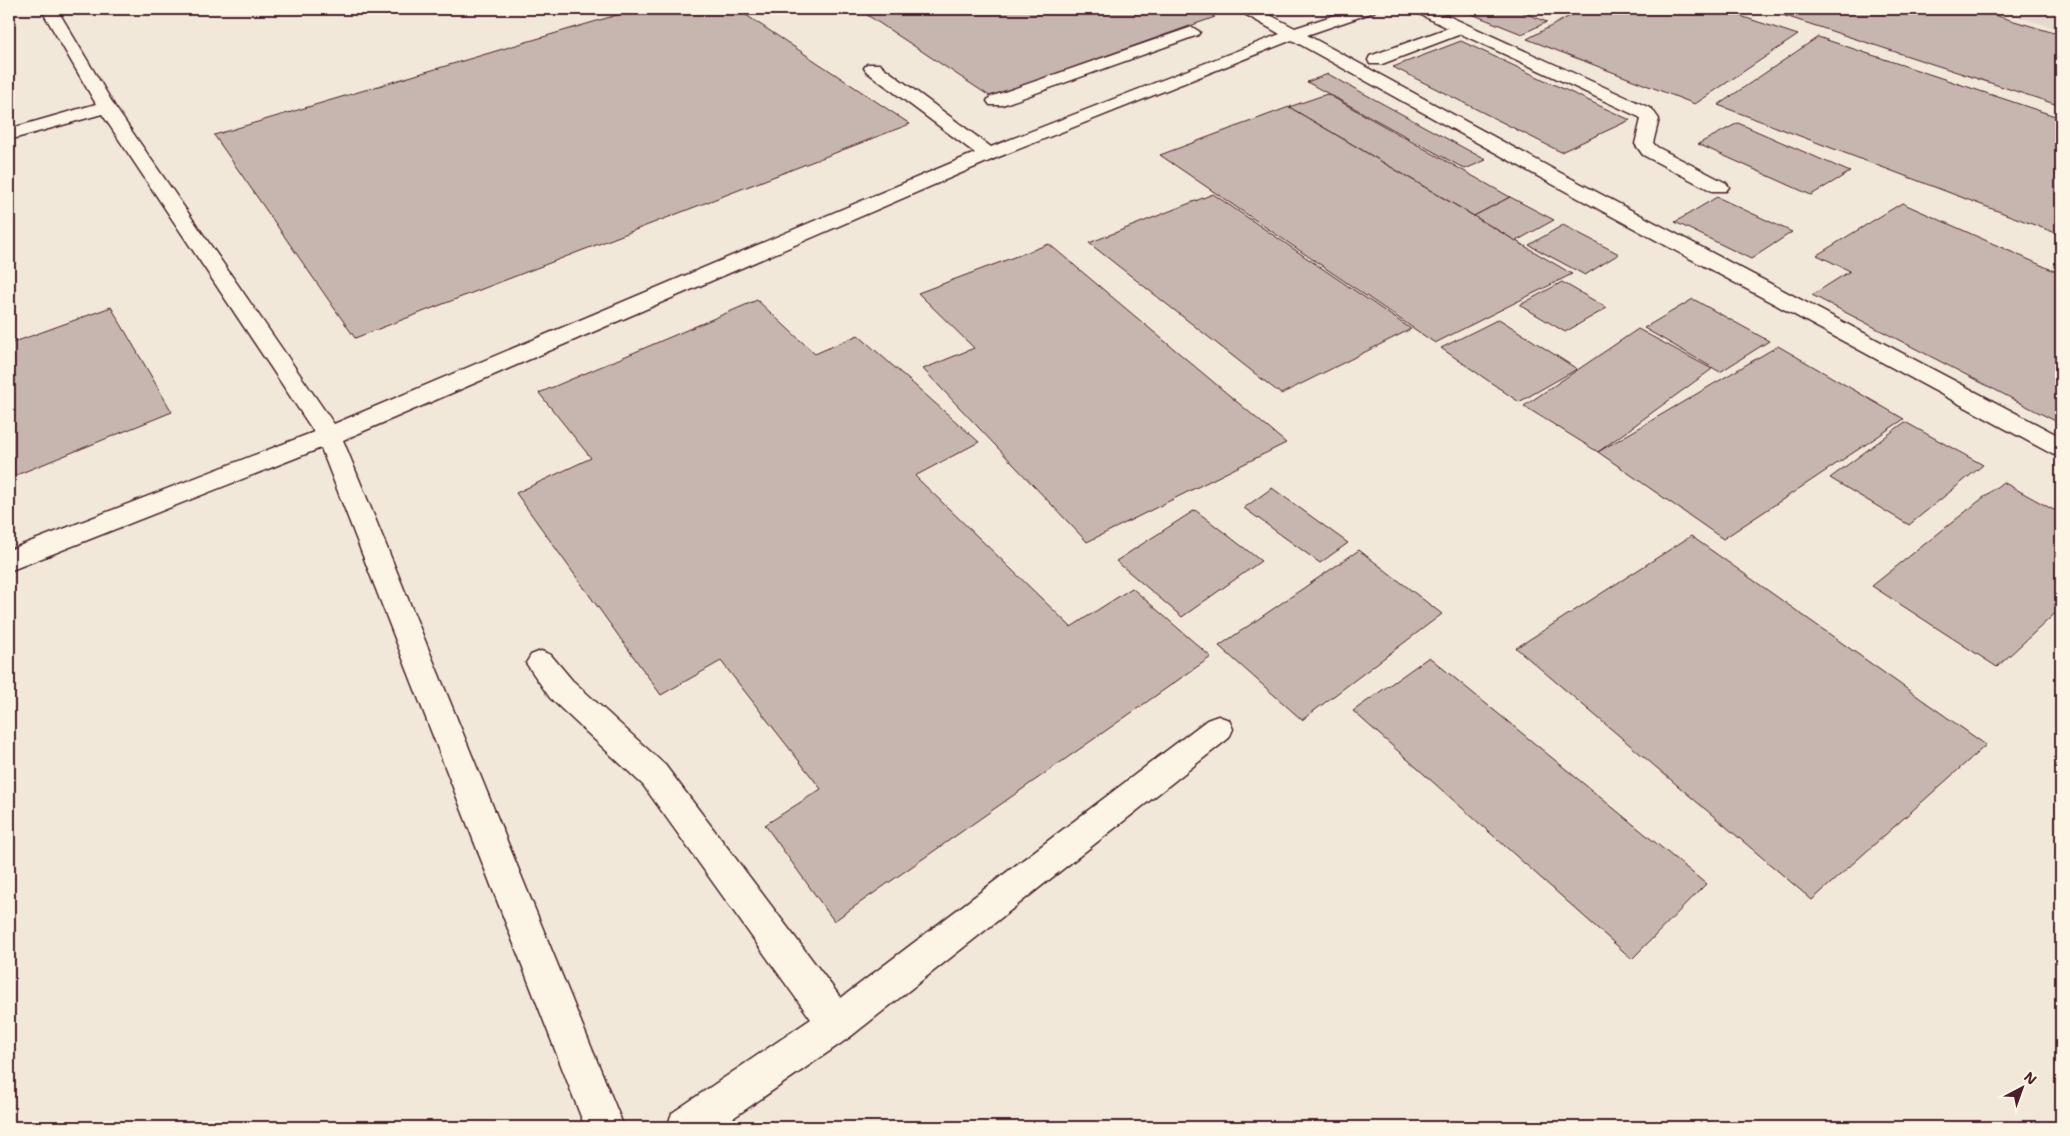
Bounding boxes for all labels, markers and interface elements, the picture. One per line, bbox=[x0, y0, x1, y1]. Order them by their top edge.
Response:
north arrow bbox=[1998, 1064, 2048, 1114]
text: N bbox=[2020, 1068, 2041, 1089]

